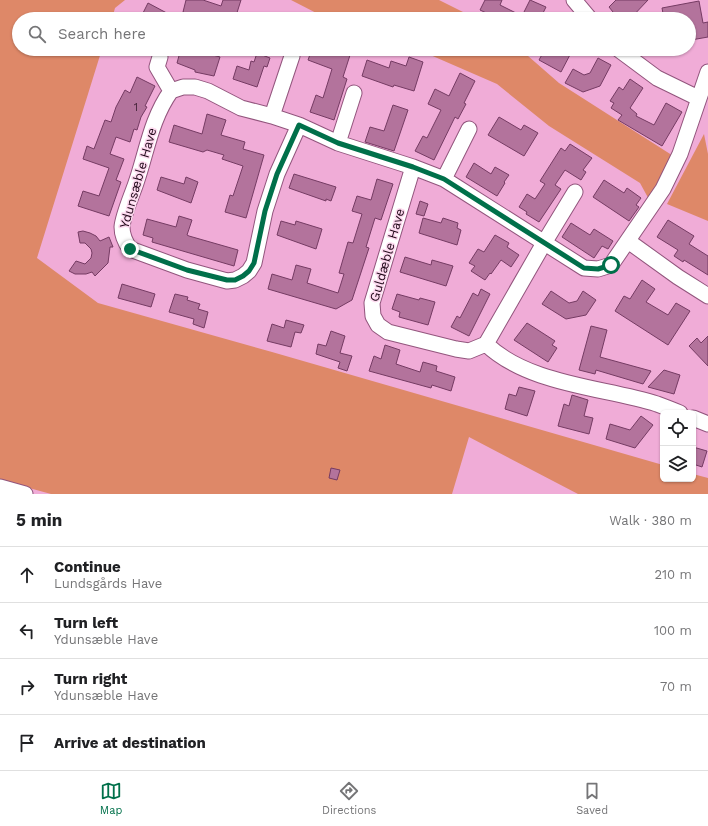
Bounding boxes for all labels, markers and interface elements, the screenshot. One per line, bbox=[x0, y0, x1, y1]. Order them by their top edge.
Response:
search box bbox=[12, 12, 696, 56]
icon: search bbox=[26, 23, 48, 45]
text: Search here bbox=[58, 25, 146, 43]
house number: 1 bbox=[134, 101, 138, 114]
street label: Ydunsæble Have bbox=[116, 126, 160, 230]
street label: Guldæble Have bbox=[367, 207, 407, 303]
route end bbox=[121, 240, 139, 258]
route start bbox=[602, 256, 620, 274]
map controls bbox=[660, 410, 696, 482]
button: locate bbox=[660, 410, 696, 446]
button: layers bbox=[660, 446, 696, 482]
text: 5 min bbox=[16, 510, 62, 530]
text: Walk · 380 m bbox=[609, 513, 692, 528]
text: Continue bbox=[54, 558, 121, 576]
icon: ahead bbox=[16, 564, 38, 586]
text: 210 m bbox=[654, 567, 692, 582]
text: Lundsgårds Have bbox=[54, 576, 162, 591]
text: Turn left bbox=[54, 614, 118, 632]
icon: left bbox=[16, 620, 38, 642]
text: 100 m bbox=[654, 623, 692, 638]
text: Ydunsæble Have bbox=[54, 632, 158, 647]
text: Turn right bbox=[54, 670, 127, 688]
icon: right bbox=[16, 676, 38, 698]
text: 70 m bbox=[660, 679, 692, 694]
text: Ydunsæble Have bbox=[54, 688, 158, 703]
icon: arrive bbox=[16, 732, 38, 754]
text: Arrive at destination bbox=[54, 734, 206, 752]
tab: Map bbox=[100, 780, 122, 817]
tab: Directions bbox=[322, 780, 376, 817]
tab: Saved bbox=[576, 780, 608, 817]

